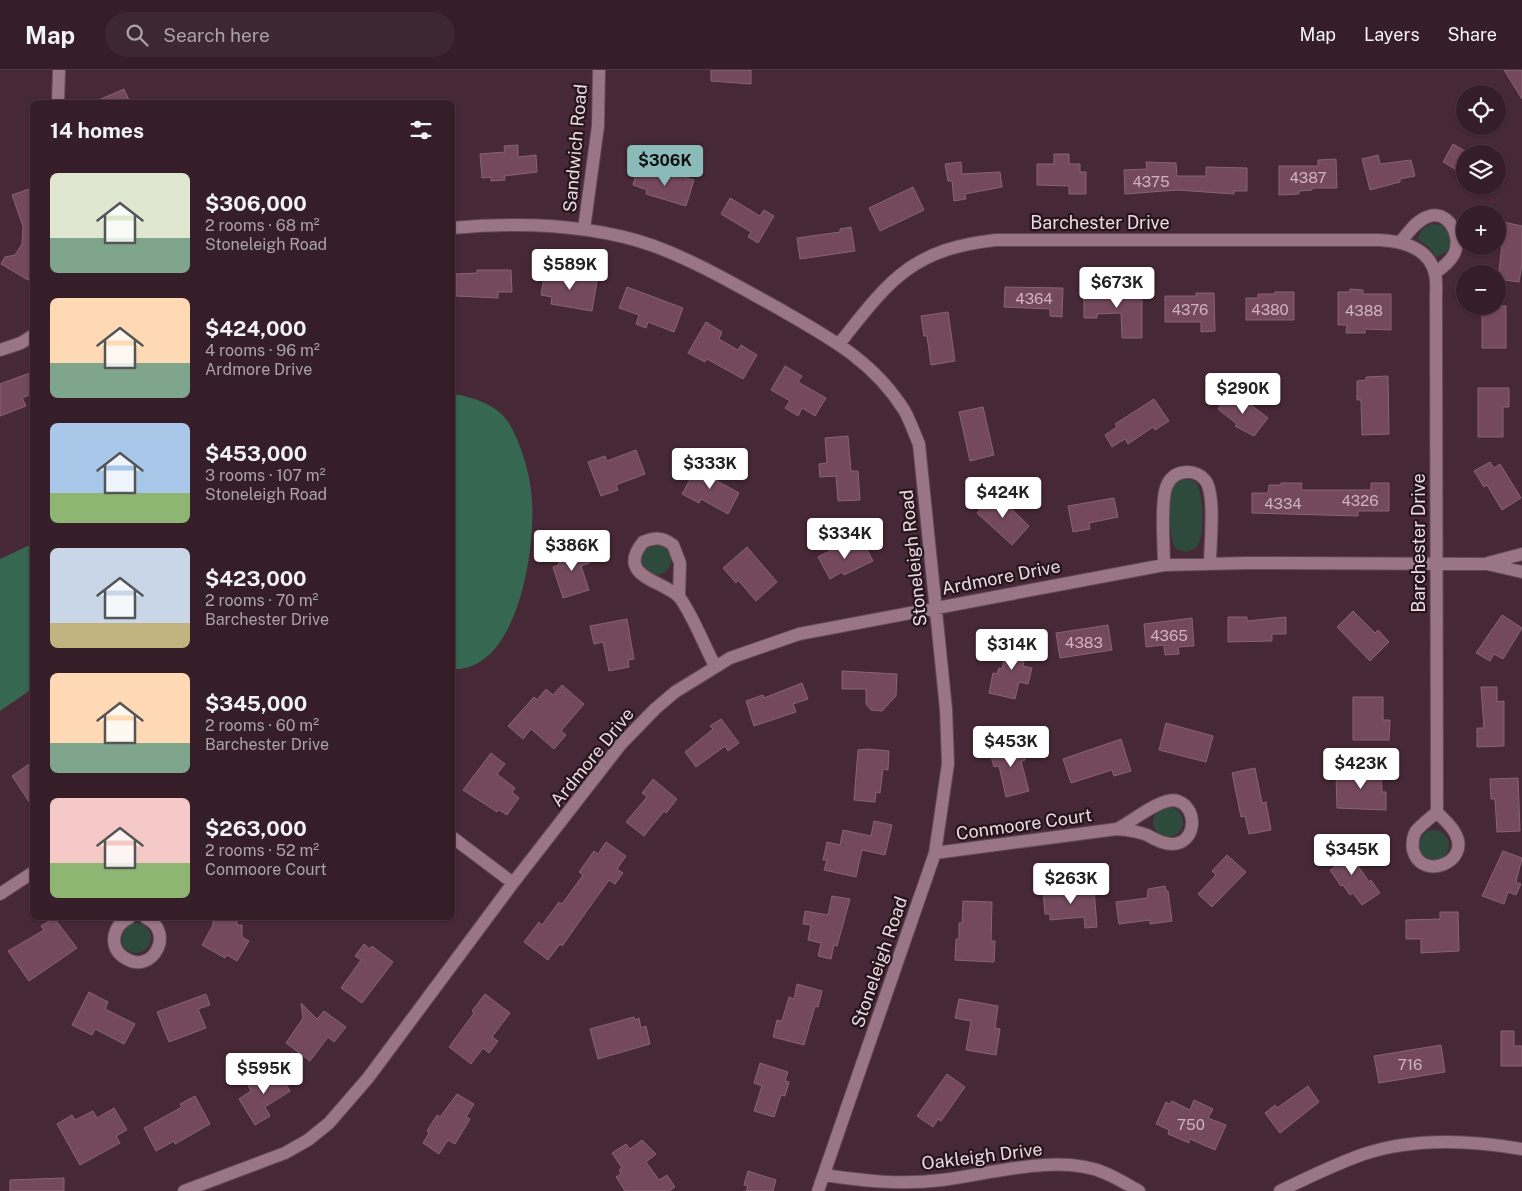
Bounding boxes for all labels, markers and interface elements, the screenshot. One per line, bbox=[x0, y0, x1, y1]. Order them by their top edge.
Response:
search box bbox=[105, 12, 455, 57]
text: Map bbox=[25, 21, 75, 49]
icon: search bbox=[123, 21, 151, 49]
text: Search here bbox=[163, 24, 270, 46]
text: Map bbox=[1300, 24, 1336, 45]
text: Layers bbox=[1364, 24, 1420, 45]
text: Share bbox=[1448, 24, 1497, 45]
street label: Sandwich Road bbox=[559, 83, 591, 213]
map controls bbox=[1456, 85, 1506, 315]
button: locate bbox=[1456, 85, 1506, 135]
icon: filters bbox=[407, 116, 435, 144]
text: 14 homes bbox=[50, 118, 144, 143]
pin: $306K bbox=[630, 144, 700, 187]
button: layers bbox=[1456, 145, 1506, 195]
text: $306K bbox=[638, 151, 692, 170]
house number: 4387 bbox=[1289, 169, 1327, 186]
house number: 4375 bbox=[1132, 173, 1170, 190]
text: $306,000 bbox=[205, 191, 307, 216]
icon: home bbox=[90, 193, 150, 253]
button: + bbox=[1456, 205, 1506, 255]
street label: Barchester Drive bbox=[1030, 212, 1170, 233]
text: 2 rooms · 68 m² bbox=[205, 216, 320, 235]
text: Stoneleigh Road bbox=[205, 235, 327, 254]
pin: $589K bbox=[535, 248, 605, 291]
text: $589K bbox=[543, 255, 597, 274]
button: − bbox=[1456, 265, 1506, 315]
pin: $673K bbox=[1082, 266, 1152, 309]
text: $673K bbox=[1090, 273, 1144, 292]
house number: 4364 bbox=[1015, 290, 1053, 307]
house number: 4376 bbox=[1172, 301, 1208, 318]
house number: 4380 bbox=[1251, 301, 1289, 318]
house number: 4388 bbox=[1345, 302, 1383, 319]
text: $424,000 bbox=[205, 316, 306, 341]
icon: home bbox=[90, 318, 150, 378]
text: 4 rooms · 96 m² bbox=[205, 341, 320, 360]
text: Ardmore Drive bbox=[205, 360, 312, 379]
pin: $290K bbox=[1208, 372, 1278, 415]
text: $290K bbox=[1216, 379, 1270, 398]
text: $453,000 bbox=[205, 441, 307, 466]
icon: home bbox=[90, 443, 150, 503]
pin: $333K bbox=[675, 448, 745, 490]
text: $333K bbox=[683, 454, 737, 473]
text: 3 rooms · 107 m² bbox=[205, 466, 326, 485]
street label: Barchester Drive bbox=[1408, 473, 1429, 613]
pin: $424K bbox=[968, 476, 1038, 519]
text: $424K bbox=[976, 483, 1030, 502]
text: Stoneleigh Road bbox=[205, 485, 327, 504]
street label: Stoneleigh Road bbox=[895, 489, 931, 627]
house number: 4326 bbox=[1341, 492, 1379, 509]
house number: 4334 bbox=[1264, 495, 1302, 512]
pin: $334K bbox=[810, 518, 880, 560]
text: $334K bbox=[818, 524, 872, 543]
pin: $386K bbox=[537, 530, 607, 572]
text: $386K bbox=[545, 536, 599, 555]
street label: Ardmore Drive bbox=[940, 555, 1062, 599]
text: $423,000 bbox=[205, 566, 307, 591]
icon: home bbox=[90, 568, 150, 628]
text: 2 rooms · 70 m² bbox=[205, 591, 318, 610]
text: Barchester Drive bbox=[205, 610, 329, 629]
house number: 4365 bbox=[1150, 627, 1188, 644]
pin: $314K bbox=[977, 628, 1047, 671]
house number: 4383 bbox=[1065, 634, 1103, 651]
text: $314K bbox=[987, 635, 1037, 654]
text: $345,000 bbox=[205, 691, 307, 716]
icon: home bbox=[90, 693, 150, 753]
street label: Ardmore Drive bbox=[546, 703, 638, 811]
text: 2 rooms · 60 m² bbox=[205, 716, 319, 735]
pin: $453K bbox=[976, 726, 1046, 768]
text: $453K bbox=[984, 732, 1038, 751]
text: Barchester Drive bbox=[205, 735, 329, 754]
pin: $423K bbox=[1326, 748, 1396, 790]
text: $423K bbox=[1334, 754, 1388, 773]
street label: Conmoore Court bbox=[955, 804, 1093, 844]
text: $263,000 bbox=[205, 816, 307, 841]
icon: home bbox=[90, 818, 150, 878]
pin: $345K bbox=[1317, 834, 1387, 876]
text: $345K bbox=[1325, 840, 1379, 859]
text: 2 rooms · 52 m² bbox=[205, 841, 319, 860]
text: Conmoore Court bbox=[205, 860, 327, 879]
pin: $263K bbox=[1036, 862, 1106, 905]
text: $263K bbox=[1044, 869, 1098, 888]
street label: Stoneleigh Road bbox=[847, 894, 911, 1030]
pin: $595K bbox=[229, 1052, 299, 1095]
house number: 716 bbox=[1398, 1056, 1422, 1073]
text: $595K bbox=[237, 1059, 291, 1078]
house number: 750 bbox=[1177, 1116, 1205, 1133]
street label: Oakleigh Drive bbox=[920, 1138, 1044, 1174]

